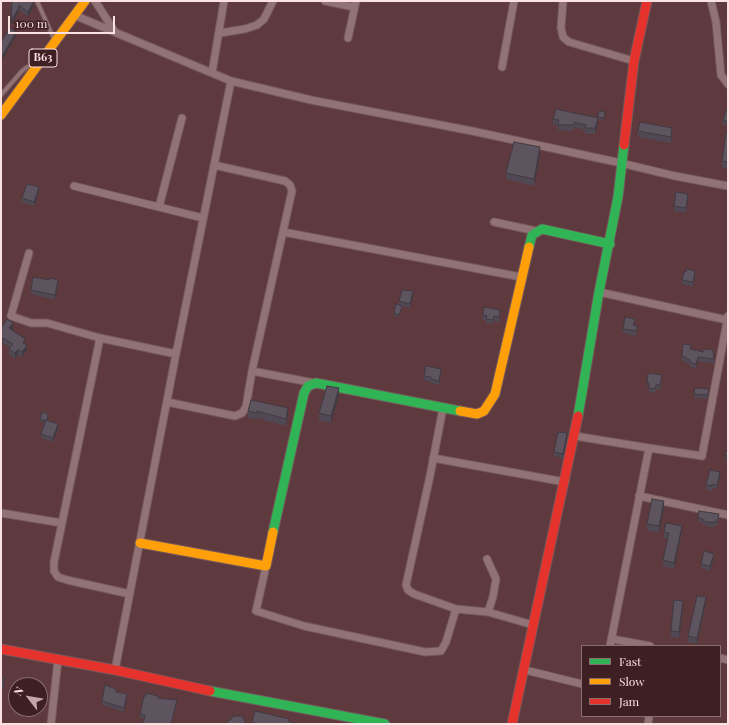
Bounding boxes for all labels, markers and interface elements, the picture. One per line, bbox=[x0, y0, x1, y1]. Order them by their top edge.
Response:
scale bar bbox=[10, 8, 117, 34]
text: 100 m bbox=[15, 15, 47, 31]
road number: B63 bbox=[29, 49, 57, 67]
legend bbox=[581, 645, 721, 717]
text: Fast bbox=[619, 653, 641, 669]
text: Slow bbox=[619, 673, 645, 689]
north arrow bbox=[8, 677, 48, 717]
text: N bbox=[10, 684, 27, 698]
text: Jam bbox=[619, 693, 639, 709]

